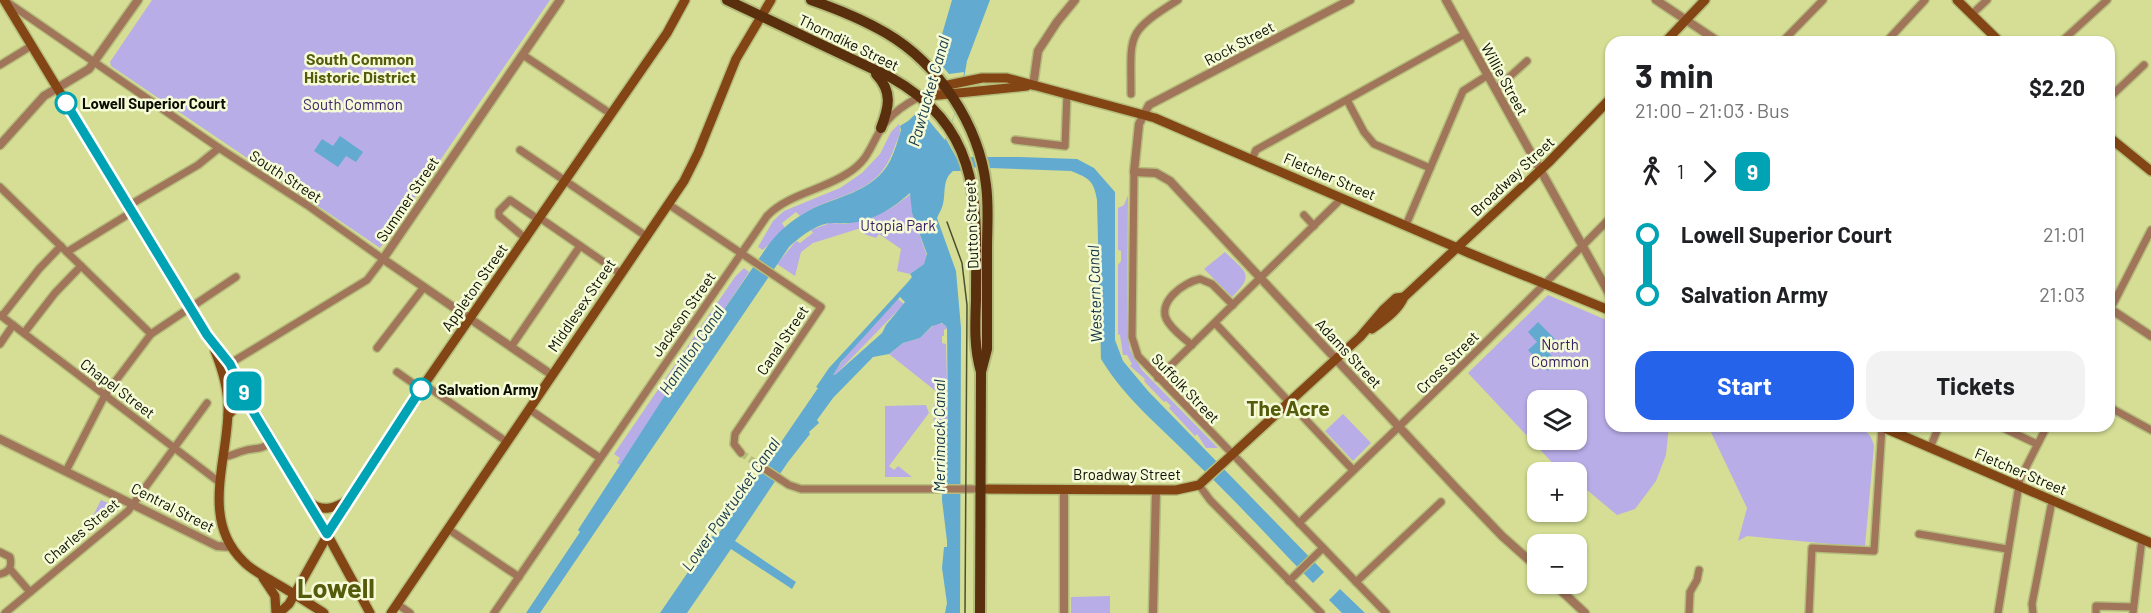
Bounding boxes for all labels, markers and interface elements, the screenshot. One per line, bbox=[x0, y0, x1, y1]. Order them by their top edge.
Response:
street label: Thorndike Street bbox=[796, 10, 902, 74]
street label: Rock Street bbox=[1201, 17, 1277, 69]
water label: Pawtucket Canal bbox=[903, 34, 953, 148]
street label: Willie Street bbox=[1478, 40, 1532, 118]
district label: South Common Historic District bbox=[304, 49, 416, 86]
text: 3 min bbox=[1635, 55, 1713, 95]
text: $2.20 bbox=[2029, 74, 2085, 100]
marker: Lowell Superior Court bbox=[55, 92, 77, 114]
place label: Lowell Superior Court bbox=[82, 94, 226, 112]
park label: South Common bbox=[303, 95, 403, 113]
text: 21:00 – 21:03 · Bus bbox=[1635, 98, 1789, 122]
street label: Broadway Street bbox=[1466, 133, 1558, 219]
street label: South Street bbox=[247, 146, 325, 206]
street label: Fletcher Street bbox=[1281, 149, 1379, 203]
street label: Summer Street bbox=[372, 153, 442, 245]
icon: walk bbox=[1635, 155, 1668, 188]
icon: forward bbox=[1693, 155, 1726, 188]
text: 1 bbox=[1677, 159, 1684, 183]
text: 9 bbox=[1747, 159, 1758, 184]
street label: Dutton Street bbox=[960, 181, 982, 269]
park label: Utopia Park bbox=[860, 216, 936, 234]
text: Lowell Superior Court bbox=[1681, 221, 1892, 247]
text: 21:01 bbox=[2043, 222, 2085, 246]
street label: Appleton Street bbox=[437, 240, 511, 334]
water label: Western Canal bbox=[1083, 245, 1105, 343]
street label: Middlesex Street bbox=[543, 255, 619, 355]
street label: Jackson Street bbox=[647, 268, 719, 360]
text: Salvation Army bbox=[1681, 281, 1828, 307]
text: 21:03 bbox=[2039, 282, 2085, 306]
water label: Hamilton Canal bbox=[654, 302, 728, 398]
street label: Canal Street bbox=[752, 302, 812, 378]
street label: Adams Street bbox=[1312, 315, 1386, 391]
street label: Cross Street bbox=[1412, 327, 1482, 397]
park label: North Common bbox=[1531, 335, 1589, 370]
street label: Suffolk Street bbox=[1148, 349, 1224, 427]
button: Start bbox=[1635, 351, 1854, 420]
button: Tickets bbox=[1866, 351, 2085, 420]
street label: Chapel Street bbox=[77, 354, 159, 422]
line badge: 9 bbox=[224, 372, 264, 410]
marker: Salvation Army bbox=[410, 378, 432, 400]
text: 9 bbox=[238, 379, 250, 404]
water label: Merrimack Canal bbox=[929, 379, 948, 493]
place label: Salvation Army bbox=[438, 380, 539, 398]
map controls bbox=[1527, 390, 1587, 594]
button: layers bbox=[1527, 390, 1587, 450]
district label: The Acre bbox=[1246, 395, 1330, 420]
water label: Lower Pawtucket Canal bbox=[677, 433, 783, 574]
street label: Fletcher Street bbox=[1972, 444, 2070, 498]
button: + bbox=[1527, 462, 1587, 522]
street label: Broadway Street bbox=[1073, 465, 1181, 483]
street label: Central Street bbox=[128, 478, 218, 536]
street label: Charles Street bbox=[40, 494, 122, 568]
button: − bbox=[1527, 534, 1587, 594]
district label: Lowell bbox=[297, 571, 375, 603]

